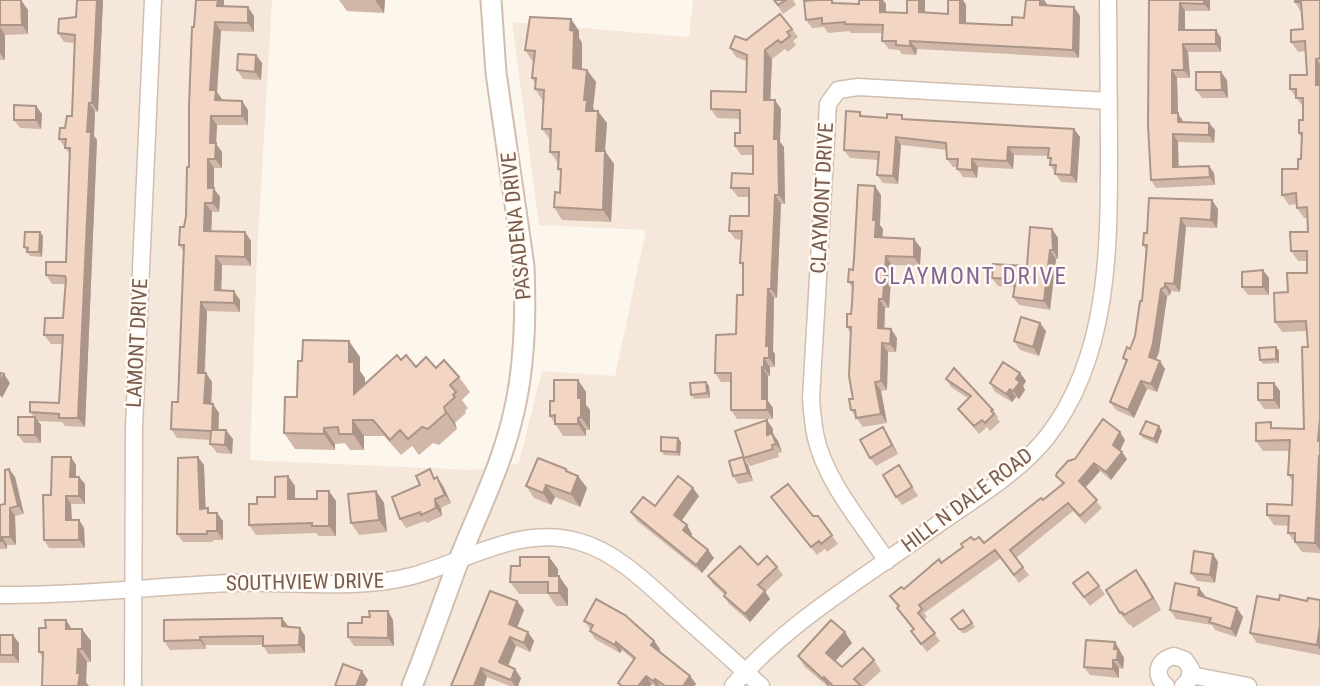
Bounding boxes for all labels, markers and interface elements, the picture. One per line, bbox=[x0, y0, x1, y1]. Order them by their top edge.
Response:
street label: CLAYMONT DRIVE bbox=[806, 122, 838, 274]
street label: PASADENA DRIVE bbox=[496, 151, 536, 301]
district label: CLAYMONT DRIVE bbox=[874, 263, 1068, 290]
street label: LAMONT DRIVE bbox=[122, 278, 152, 408]
street label: HILL N DALE ROAD bbox=[897, 443, 1037, 557]
street label: SOUTHVIEW DRIVE bbox=[226, 569, 384, 595]

